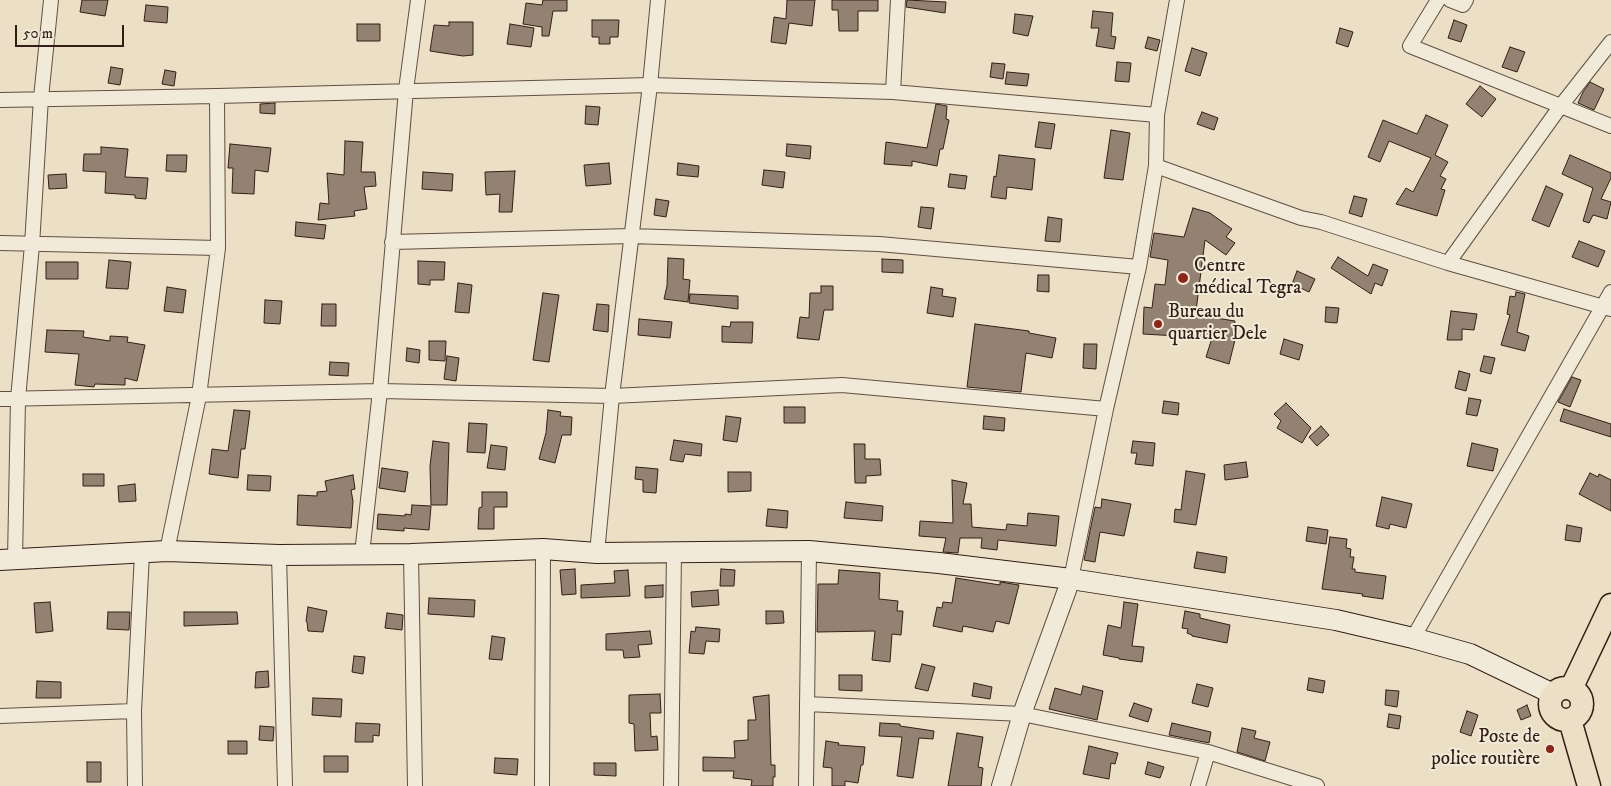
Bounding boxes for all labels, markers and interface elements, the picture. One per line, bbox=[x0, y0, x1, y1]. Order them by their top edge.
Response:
scale bar bbox=[18, 15, 126, 47]
text: 50 m bbox=[23, 24, 53, 43]
place label: Centre médical Tegra bbox=[1194, 256, 1301, 300]
marker: Centre médical Tegra bbox=[1176, 271, 1190, 285]
place label: Bureau du quartier Dele bbox=[1168, 302, 1267, 346]
marker: Bureau du quartier Dele bbox=[1152, 318, 1164, 330]
place label: Poste de police routière bbox=[1431, 727, 1540, 771]
marker: Poste de police routière bbox=[1544, 743, 1556, 755]

